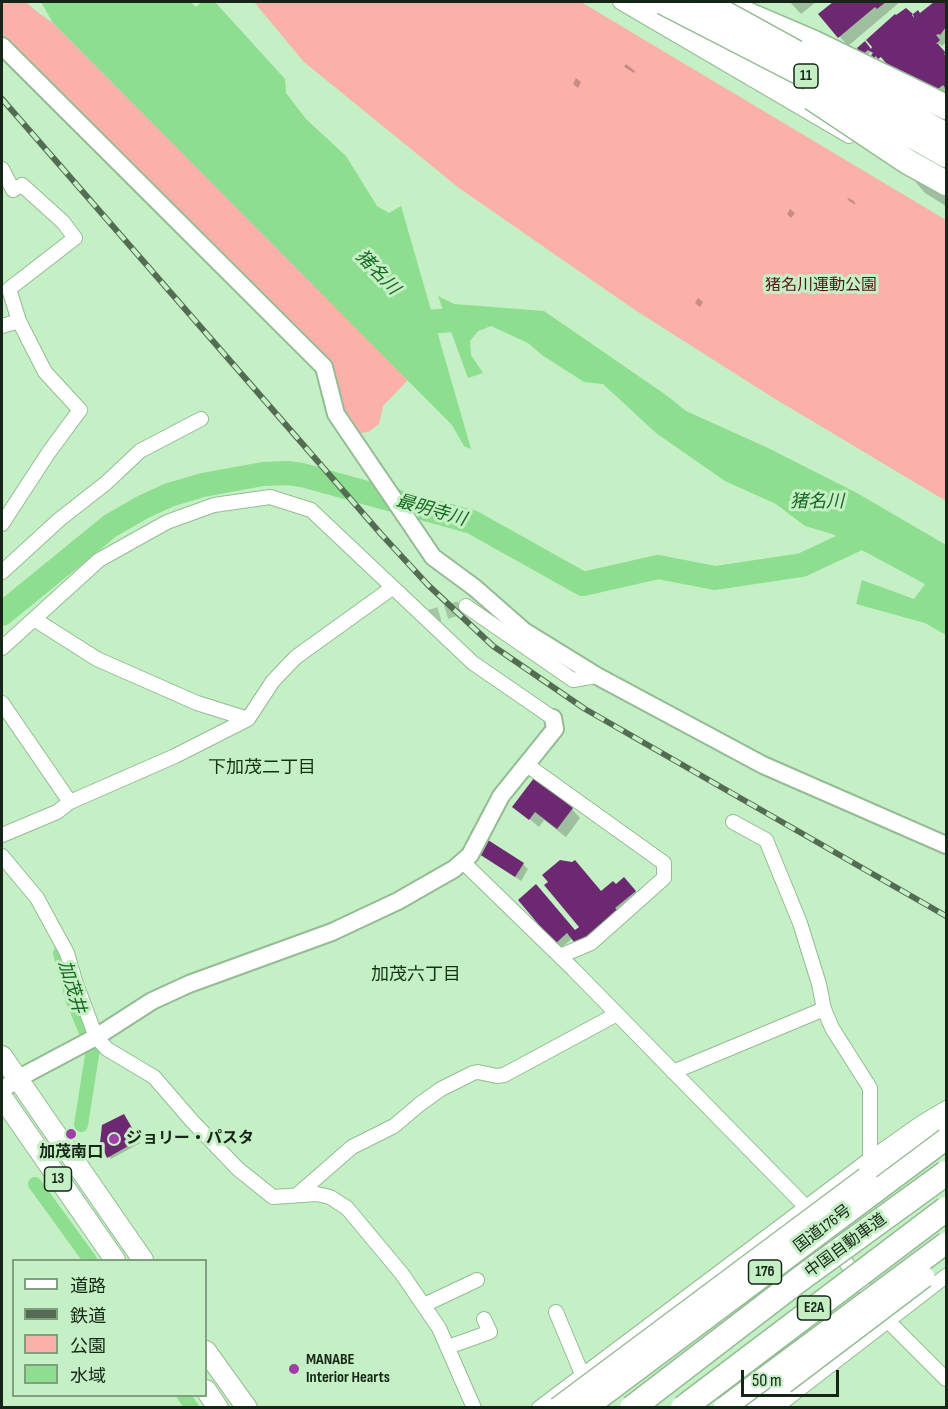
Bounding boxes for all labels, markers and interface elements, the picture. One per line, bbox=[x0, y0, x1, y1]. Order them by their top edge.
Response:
road number: 11 bbox=[794, 64, 818, 88]
water label: 猪名川 bbox=[350, 246, 404, 300]
park label: 猪名川運動公園 bbox=[765, 276, 877, 296]
water label: 最明寺川 bbox=[393, 491, 469, 531]
water label: 猪名川 bbox=[790, 491, 844, 513]
district label: 下加茂二丁目 bbox=[208, 757, 316, 779]
water label: 加茂井 bbox=[53, 958, 89, 1016]
district label: 加茂六丁目 bbox=[371, 964, 461, 986]
marker: 加茂南口 bbox=[64, 1127, 78, 1141]
place label: ジョリー・パスタ bbox=[126, 1129, 254, 1149]
marker: ジョリー・パスタ bbox=[107, 1132, 121, 1146]
place label: 加茂南口 bbox=[39, 1143, 103, 1163]
road number: 13 bbox=[44, 1167, 72, 1191]
street label: 国道176号 bbox=[790, 1201, 856, 1257]
street label: 中国自動車道 bbox=[802, 1210, 890, 1282]
legend bbox=[12, 1259, 207, 1397]
road number: 176 bbox=[748, 1260, 782, 1284]
text: 道路 bbox=[70, 1276, 106, 1297]
road number: E2A bbox=[798, 1296, 830, 1320]
text: 鉄道 bbox=[70, 1306, 106, 1327]
text: 公園 bbox=[70, 1336, 106, 1357]
place label: MANABE Interior Hearts bbox=[306, 1350, 390, 1388]
scale bar bbox=[744, 1358, 842, 1396]
marker: MANABE Interior Hearts bbox=[287, 1362, 301, 1376]
text: 水域 bbox=[70, 1366, 106, 1387]
text: 50 m bbox=[752, 1370, 782, 1391]

